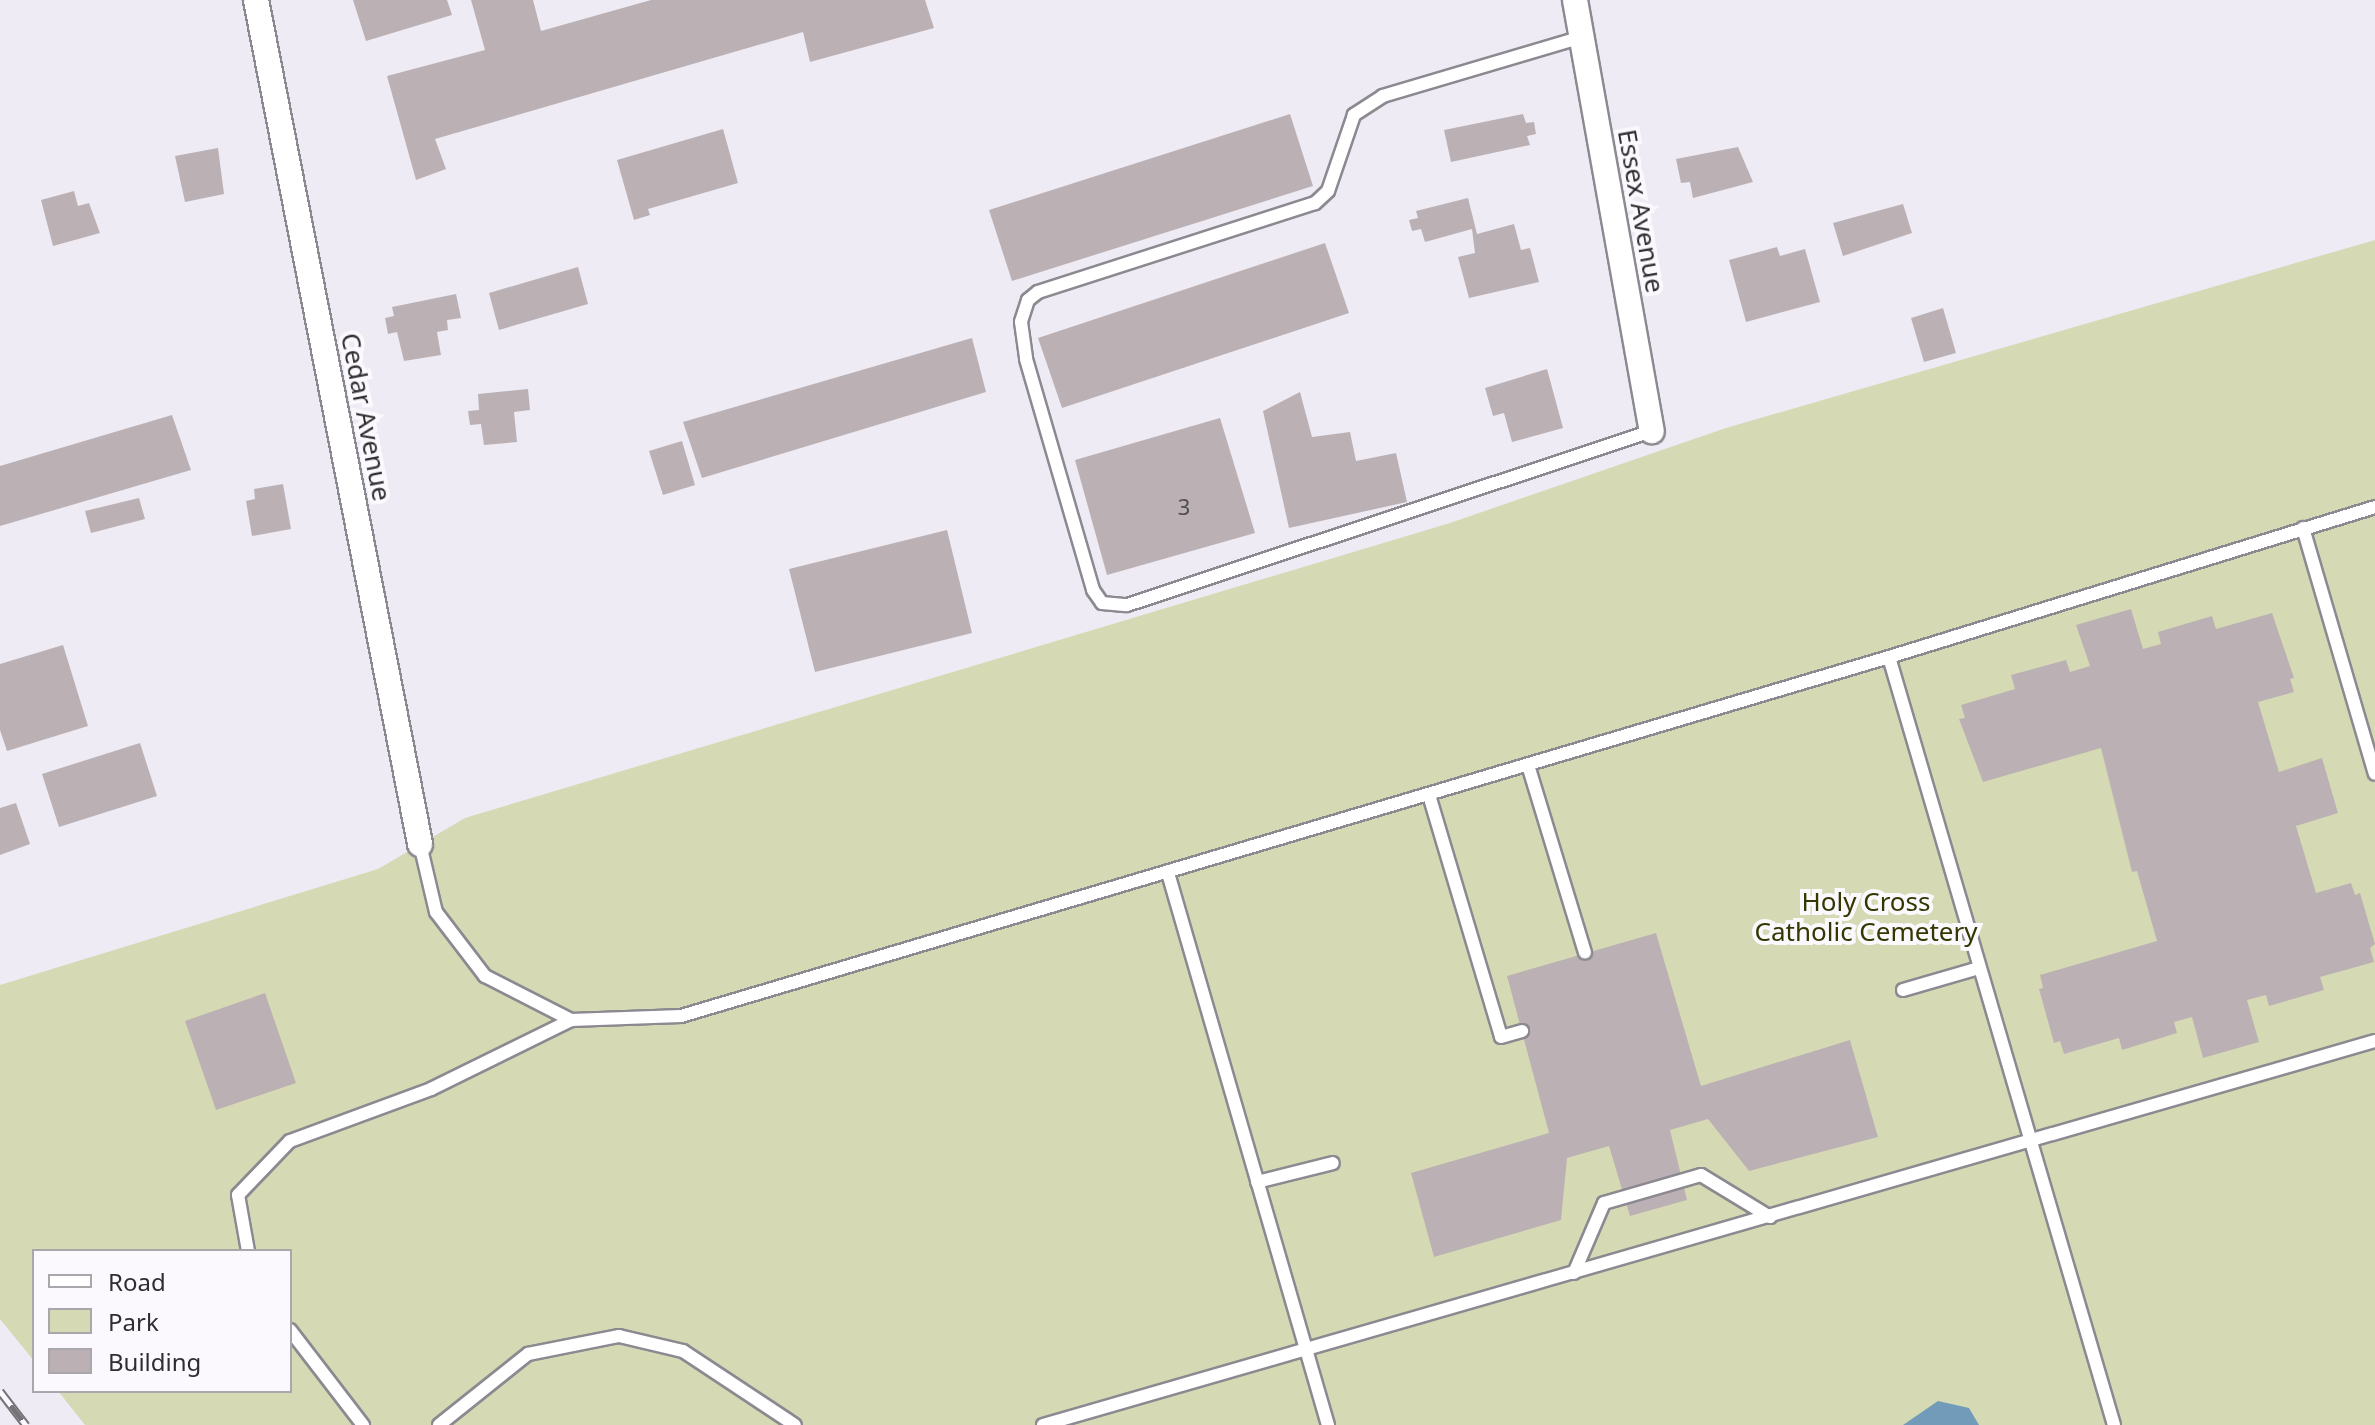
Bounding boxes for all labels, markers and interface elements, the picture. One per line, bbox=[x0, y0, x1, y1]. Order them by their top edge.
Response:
street label: Essex Avenue bbox=[1611, 127, 1671, 295]
street label: Cedar Avenue bbox=[334, 330, 398, 504]
house number: 3 bbox=[1178, 494, 1190, 520]
park label: Holy Cross Catholic Cemetery bbox=[1755, 886, 1977, 948]
legend bbox=[32, 1249, 292, 1393]
text: Road bbox=[108, 1265, 166, 1298]
text: Park bbox=[108, 1305, 159, 1338]
text: Building bbox=[108, 1345, 201, 1378]

